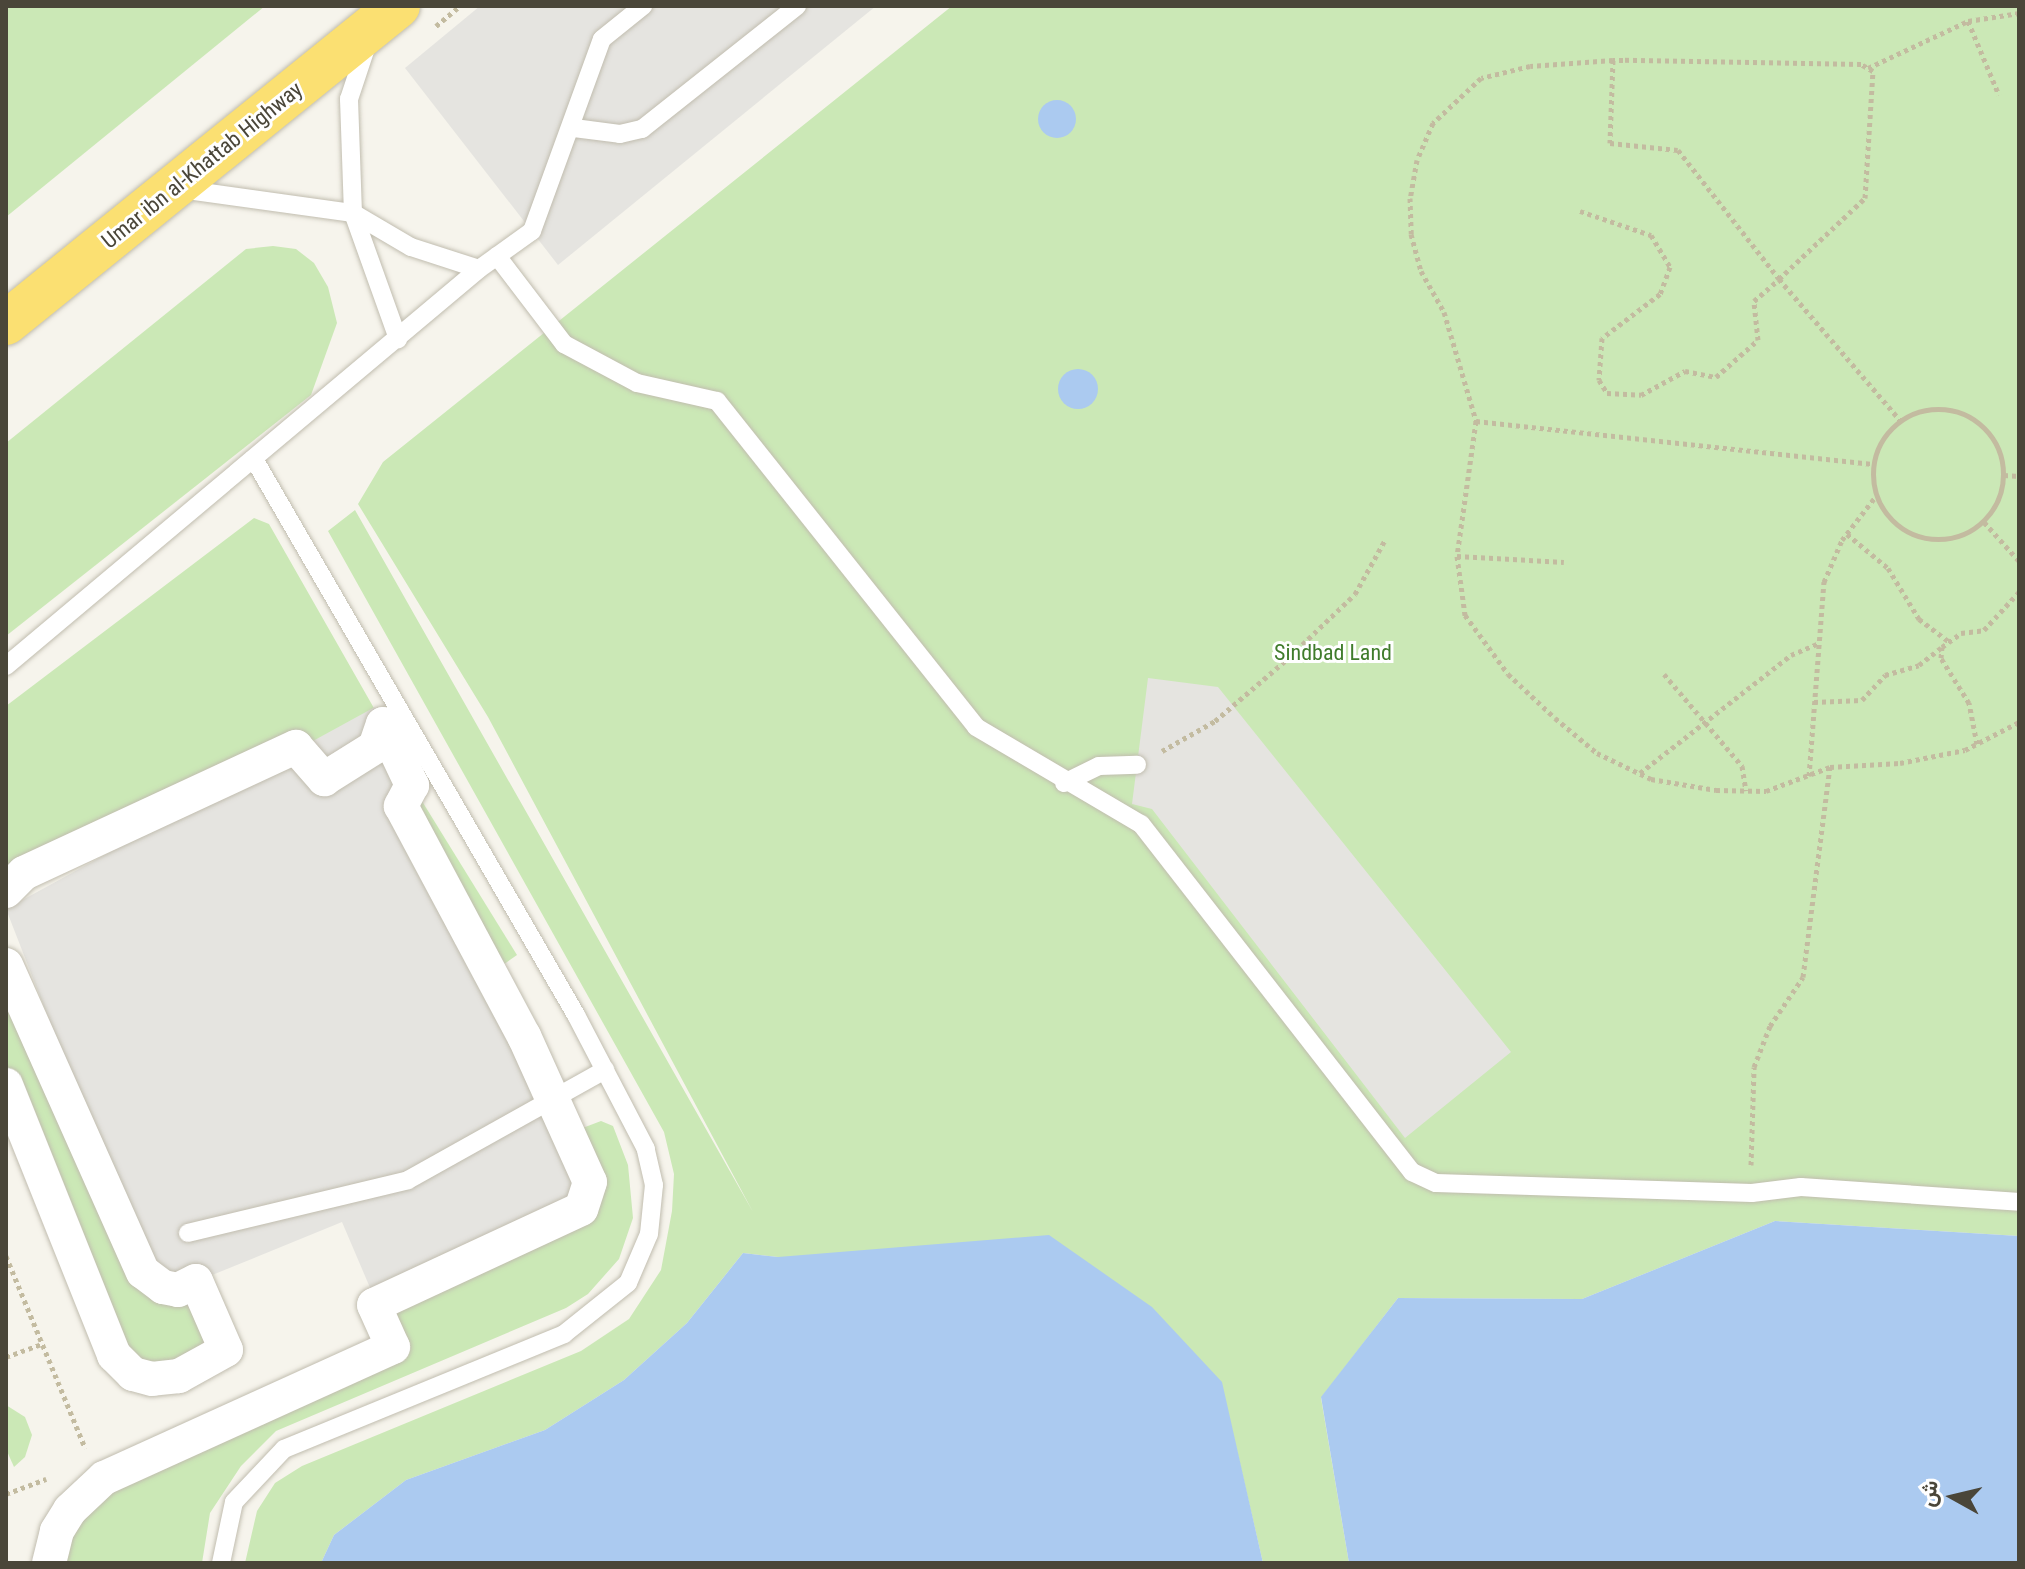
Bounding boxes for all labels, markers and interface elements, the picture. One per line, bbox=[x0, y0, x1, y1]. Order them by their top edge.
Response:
street label: Umar ibn al-Khattab Highway bbox=[96, 76, 308, 254]
park label: Sindbad Land bbox=[1274, 640, 1392, 666]
north arrow bbox=[1913, 1457, 1993, 1537]
text: ش bbox=[1915, 1479, 1943, 1508]

